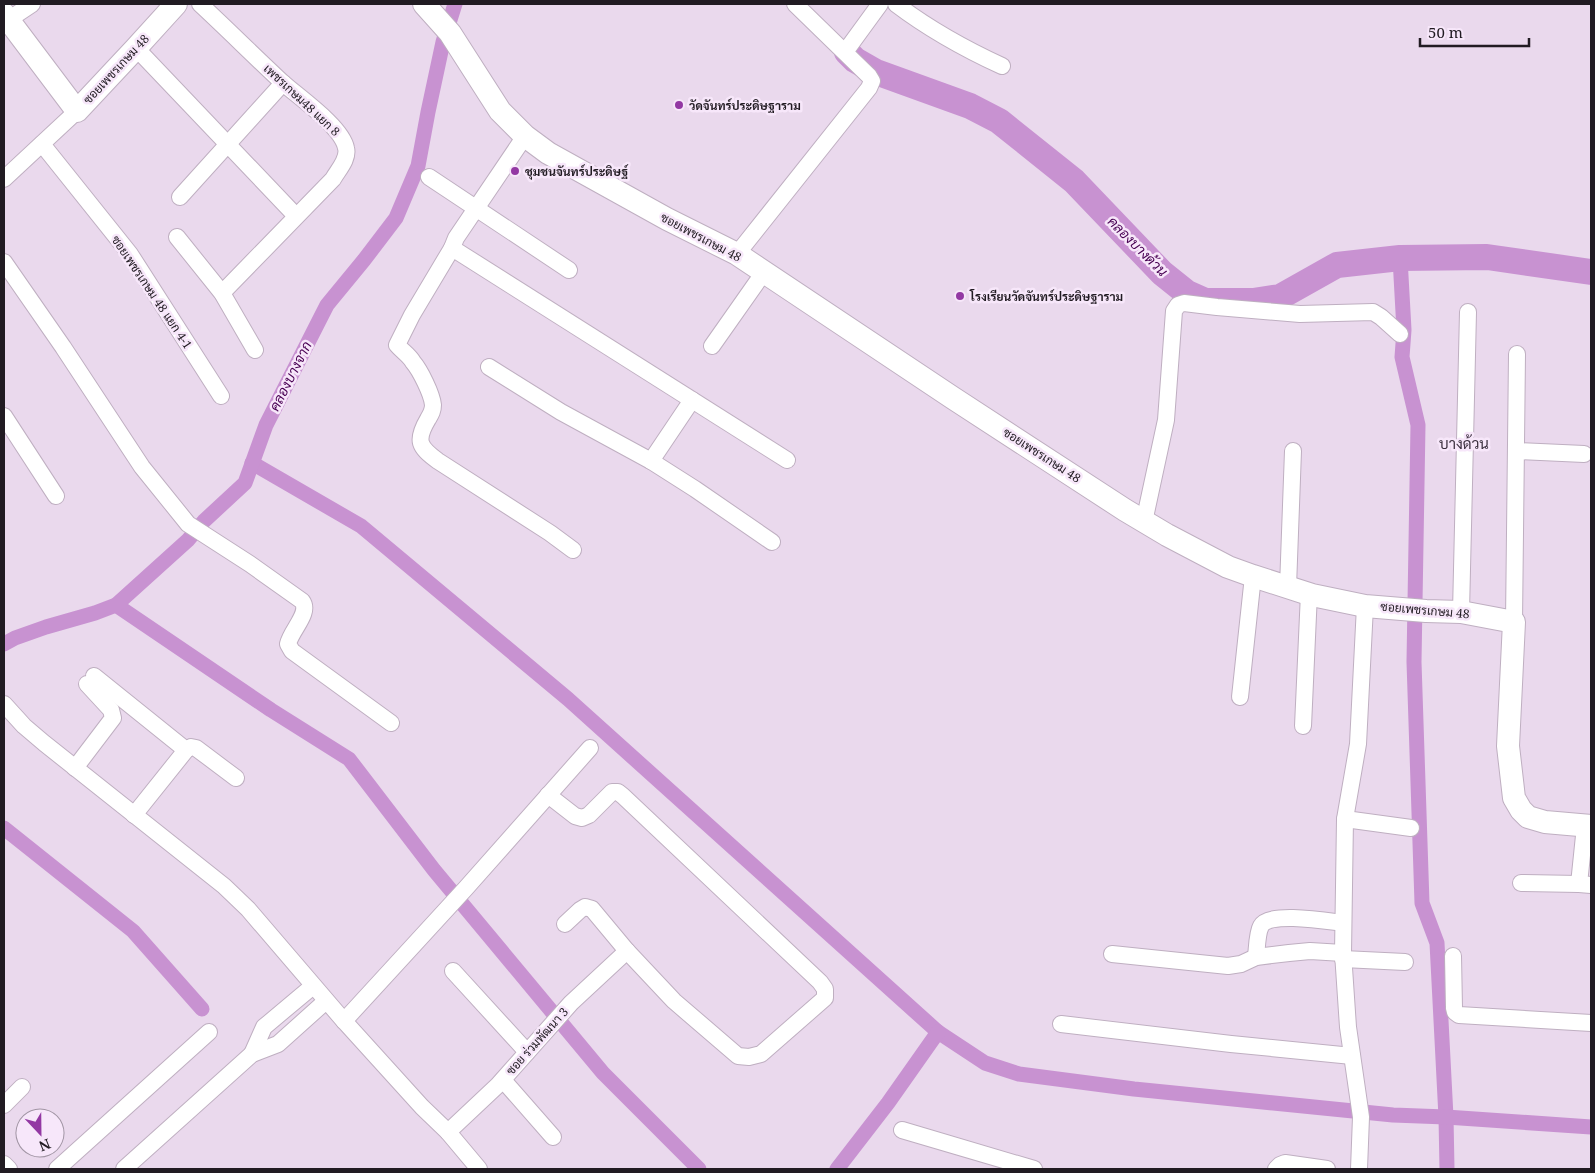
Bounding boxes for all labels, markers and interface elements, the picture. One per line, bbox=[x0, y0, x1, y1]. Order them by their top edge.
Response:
scale bar bbox=[1420, 15, 1529, 47]
text: 50 m bbox=[1428, 22, 1463, 42]
street label: ซอยเพชรเกษม 48 bbox=[79, 30, 153, 107]
street label: เพชรเกษม48 แยก 8 bbox=[260, 60, 344, 140]
place label: วัดจันทร์ประดิษฐาราม bbox=[689, 97, 801, 114]
marker: วัดจันทร์ประดิษฐาราม bbox=[673, 99, 685, 111]
place label: ชุมชนจันทร์ประดิษฐ์ bbox=[525, 163, 629, 180]
marker: ชุมชนจันทร์ประดิษฐ์ bbox=[509, 165, 521, 177]
street label: ซอยเพชรเกษม 48 bbox=[658, 209, 745, 266]
water label: คลองบางด้วน bbox=[1104, 212, 1172, 280]
street label: ซอยเพชรเกษม 48 แยก 4-1 bbox=[108, 232, 196, 352]
place label: โรงเรียนวัดจันทร์ประดิษฐาราม bbox=[969, 288, 1123, 305]
marker: โรงเรียนวัดจันทร์ประดิษฐาราม bbox=[954, 290, 966, 302]
water label: คลองบางจาก bbox=[264, 338, 316, 414]
street label: ซอยเพชรเกษม 48 bbox=[1000, 424, 1084, 487]
district label: บางด้วน bbox=[1439, 433, 1489, 453]
street label: ซอยเพชรเกษม 48 bbox=[1380, 598, 1471, 622]
street label: ซอย ร่วมพัฒนา 3 bbox=[502, 1003, 572, 1079]
north arrow bbox=[15, 1108, 65, 1158]
text: N bbox=[36, 1135, 54, 1156]

